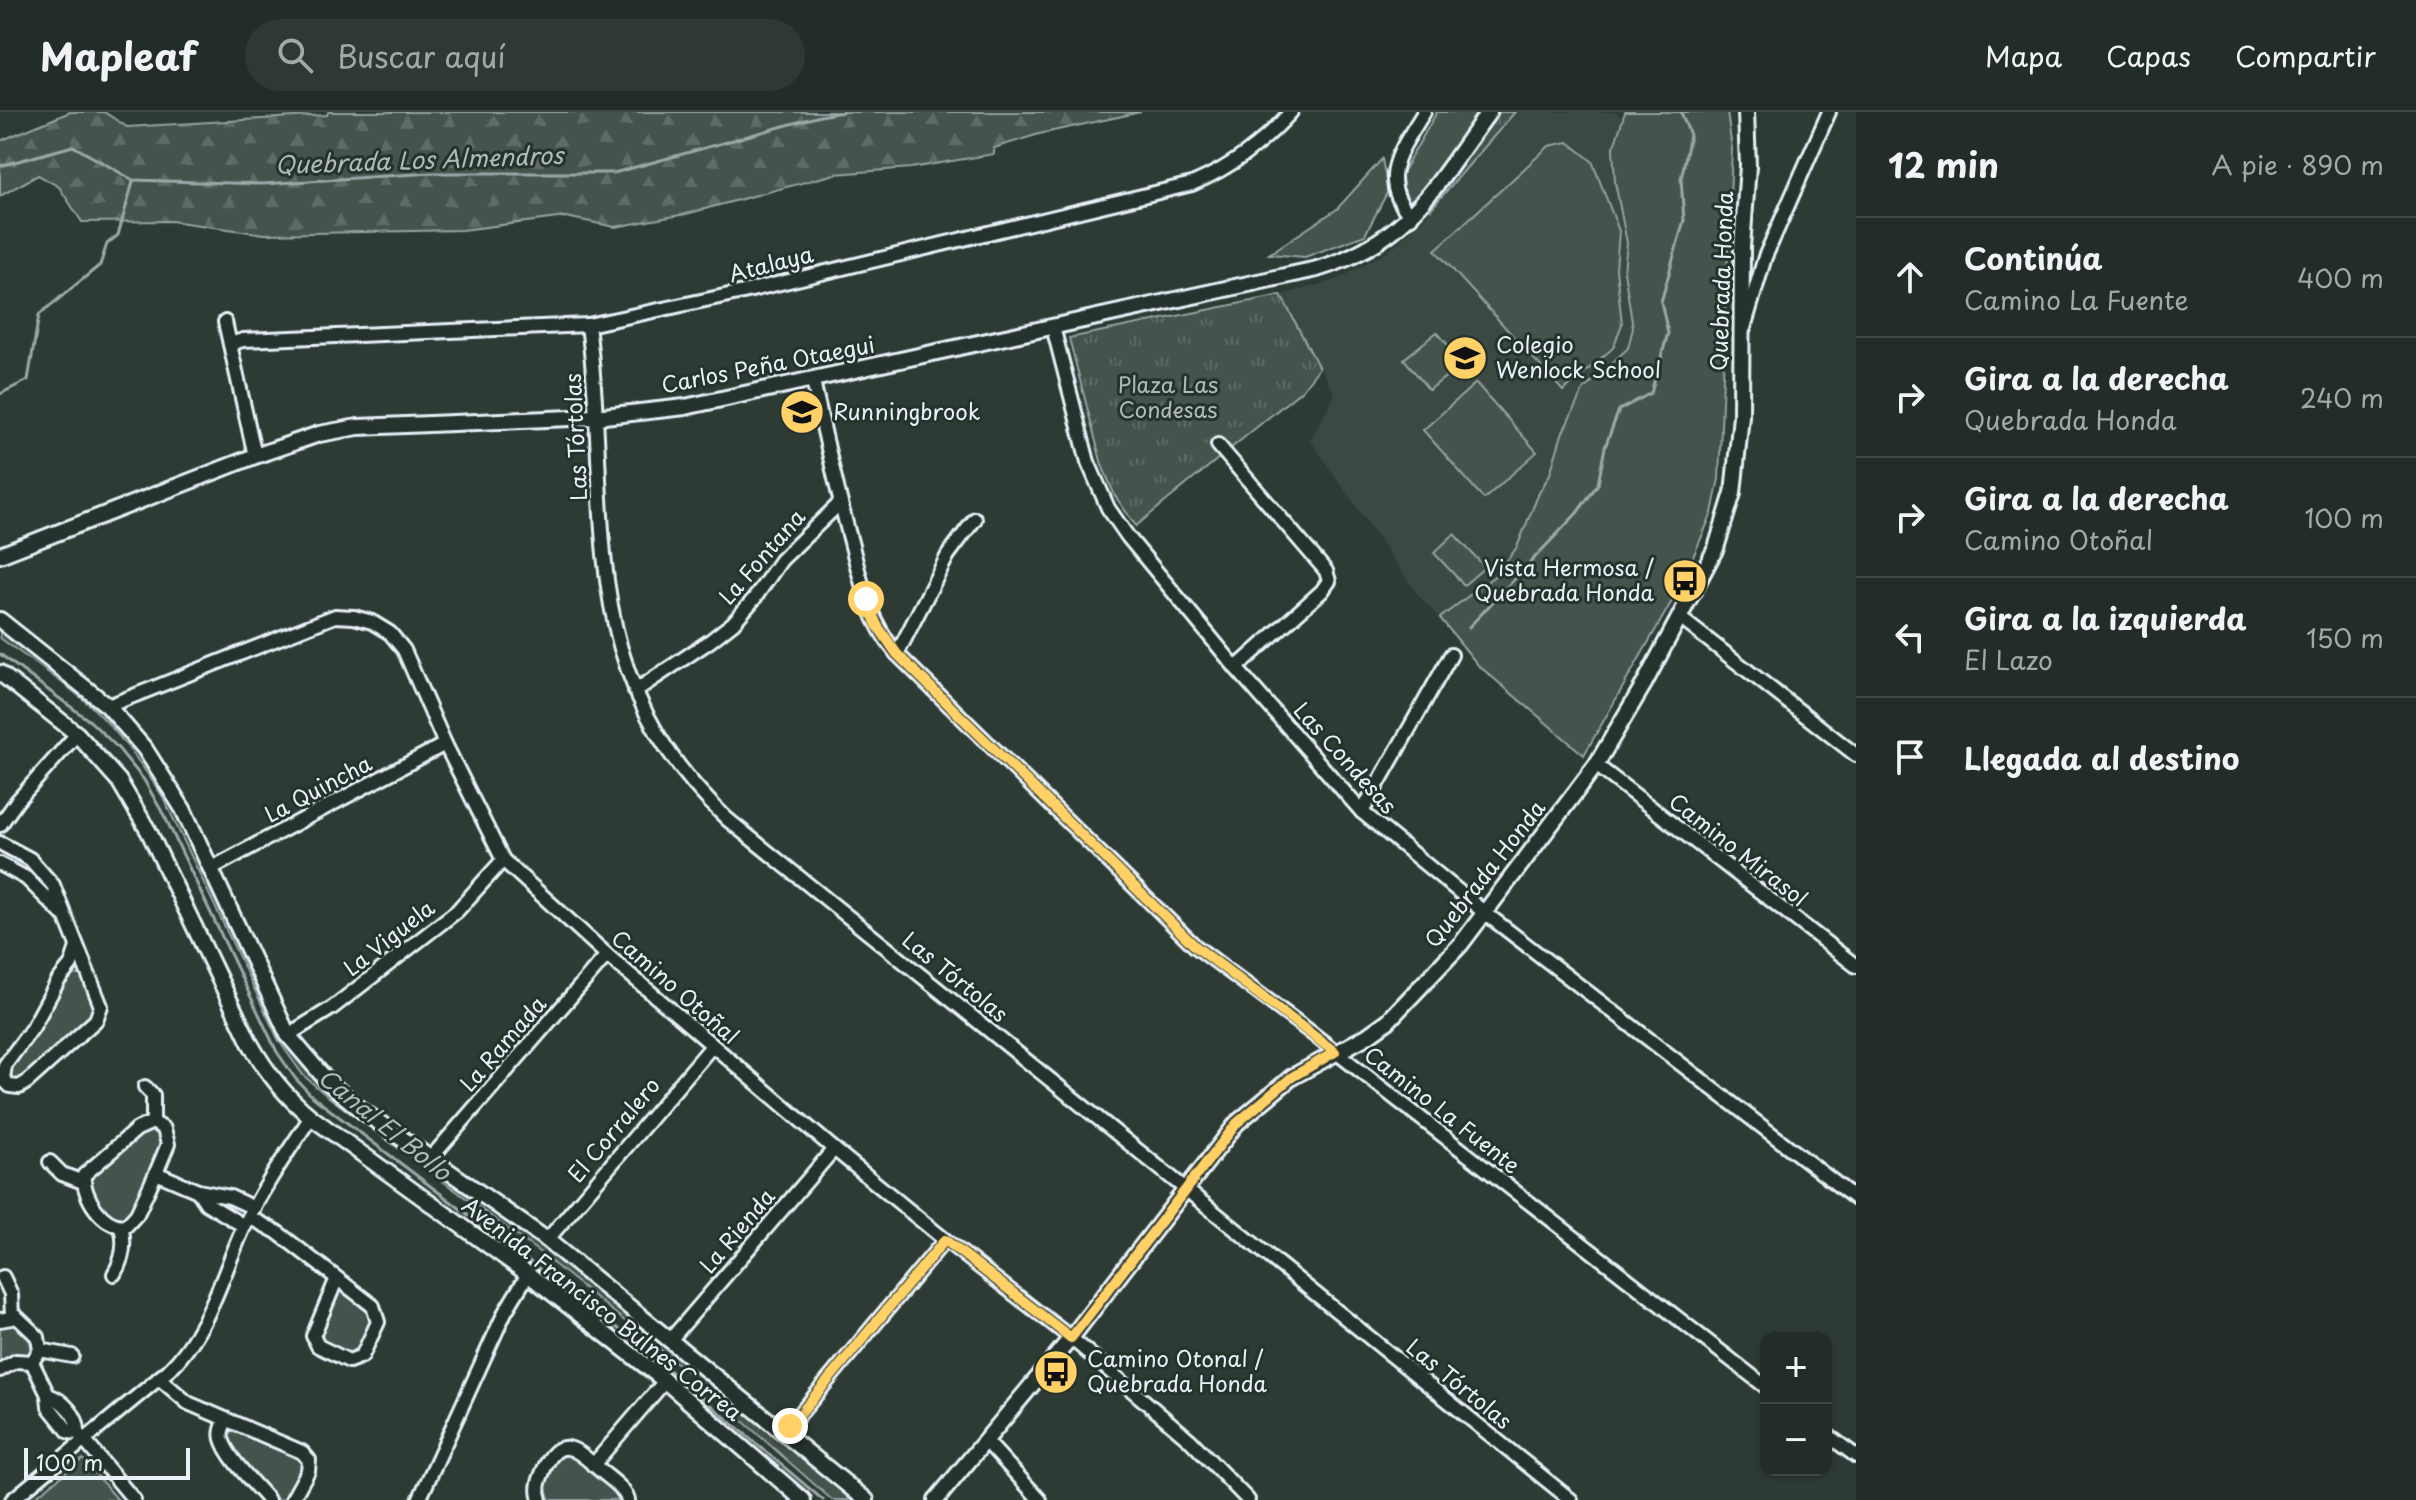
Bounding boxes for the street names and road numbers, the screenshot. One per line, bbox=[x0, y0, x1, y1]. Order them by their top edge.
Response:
street label: Quebrada Honda bbox=[1701, 190, 1740, 371]
street label: Atalaya bbox=[725, 236, 817, 289]
street label: Carlos Peña Otaegui bbox=[658, 327, 877, 400]
street label: Las Tórtolas bbox=[555, 372, 594, 502]
street label: La Fontana bbox=[710, 501, 812, 611]
street label: Las Condesas bbox=[1287, 694, 1405, 820]
street label: La Quincha bbox=[258, 745, 377, 830]
street label: Camino Mirasol bbox=[1663, 784, 1815, 914]
street label: Quebrada Honda bbox=[1415, 792, 1553, 954]
street label: La Viguela bbox=[335, 891, 441, 983]
street label: Camino Otoñal bbox=[605, 921, 747, 1051]
street label: Las Tórtolas bbox=[896, 923, 1016, 1029]
street label: La Ramada bbox=[451, 988, 553, 1098]
street label: Camino La Fuente bbox=[1358, 1037, 1528, 1180]
street label: El Corralero bbox=[559, 1069, 667, 1189]
street label: La Rienda bbox=[690, 1180, 782, 1280]
street label: Avenida Francisco Bulnes Correa bbox=[456, 1188, 750, 1428]
street label: Las Tórtolas bbox=[1400, 1330, 1520, 1436]

